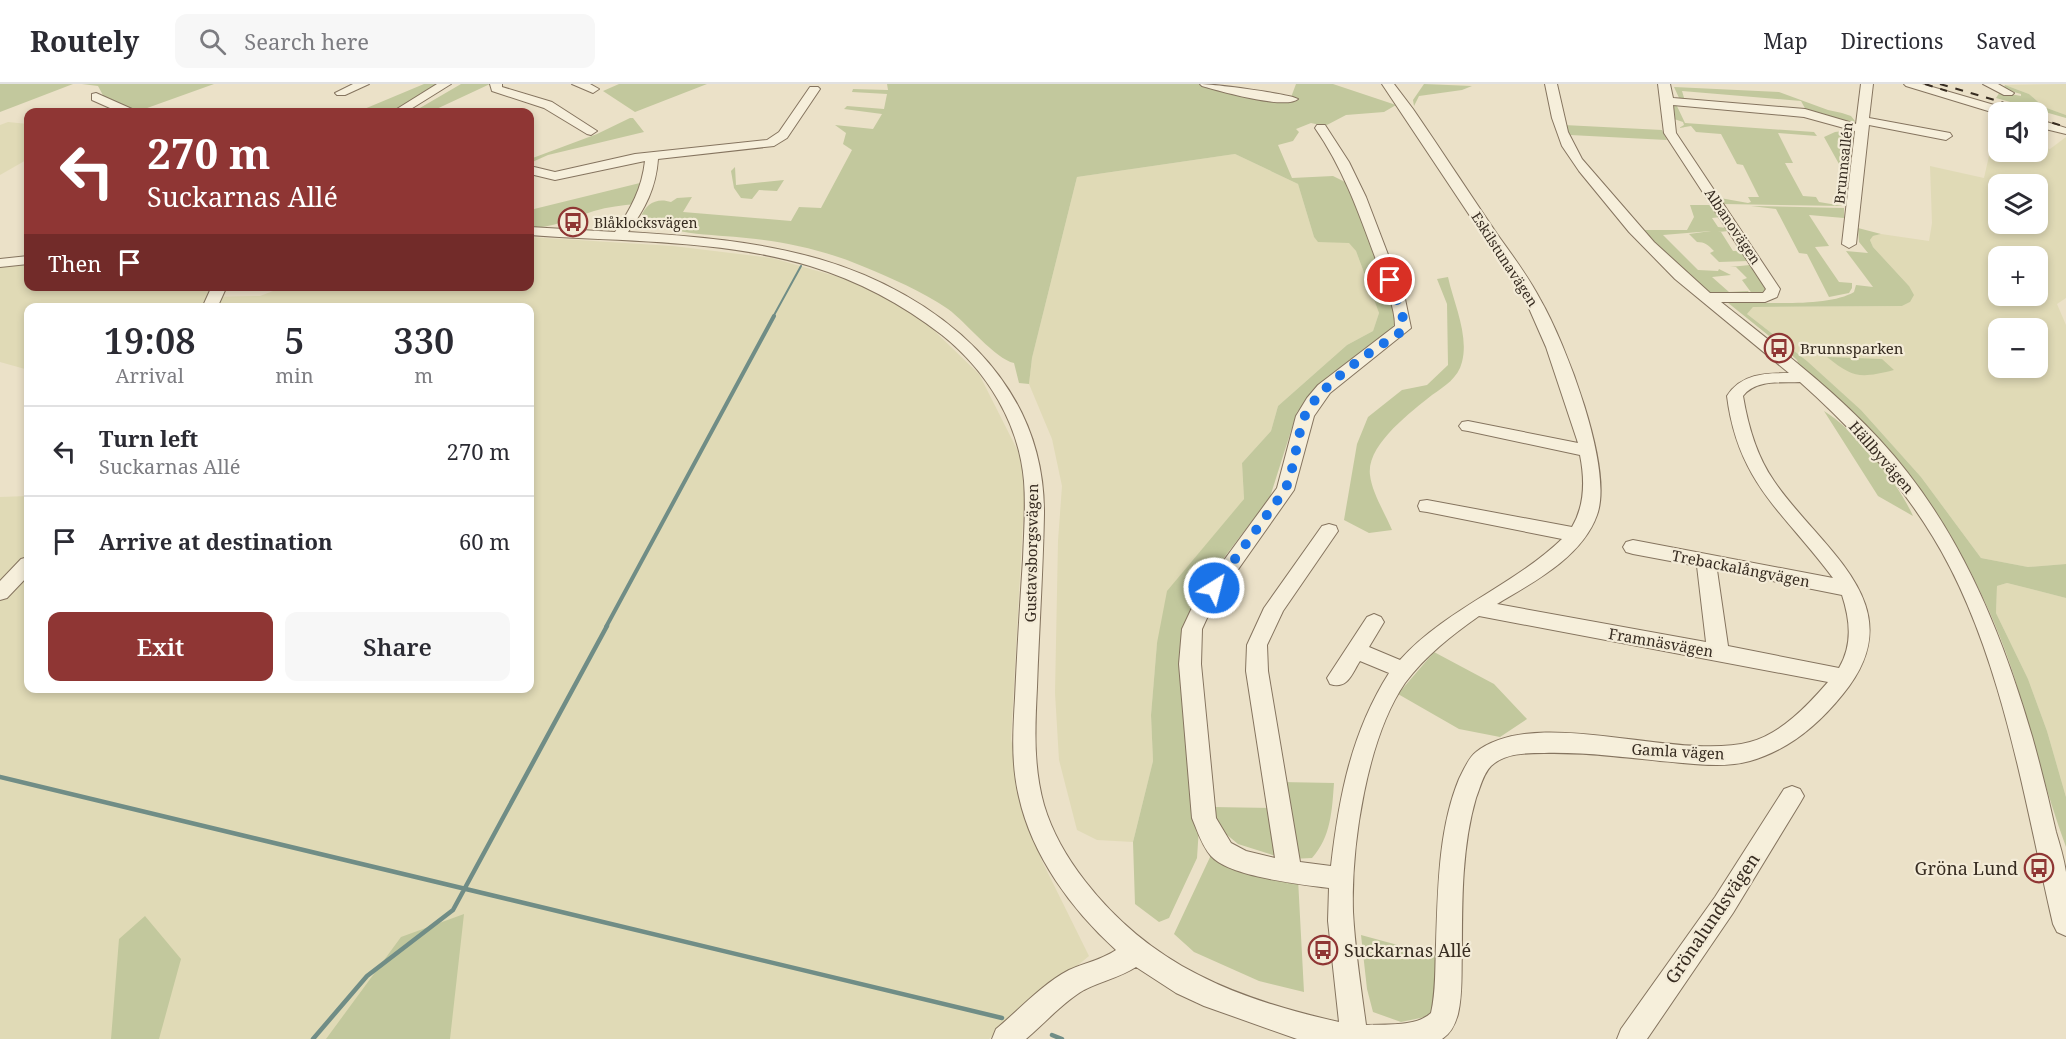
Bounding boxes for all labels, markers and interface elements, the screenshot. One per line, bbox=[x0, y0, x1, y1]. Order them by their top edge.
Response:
search box bbox=[175, 14, 595, 68]
text: Routely bbox=[30, 22, 139, 60]
icon: search bbox=[196, 25, 229, 58]
text: Search here bbox=[244, 26, 369, 56]
text: Map bbox=[1763, 27, 1808, 55]
text: Directions bbox=[1841, 27, 1943, 55]
text: Saved bbox=[1976, 27, 2036, 55]
map controls bbox=[1988, 102, 2048, 378]
button: sound bbox=[1988, 102, 2048, 162]
street label: Brunnsallén bbox=[1829, 121, 1857, 205]
text: 270 m bbox=[147, 124, 271, 181]
icon: left bbox=[48, 132, 126, 210]
button: layers bbox=[1988, 174, 2048, 234]
text: Suckarnas Allé bbox=[147, 178, 338, 215]
street label: Albanovägen bbox=[1701, 184, 1765, 268]
bus stop icon: Blåklocksvägen bbox=[557, 206, 589, 238]
street label: Eskilstunavägen bbox=[1467, 208, 1543, 310]
place label: Blåklocksvägen bbox=[594, 213, 697, 232]
icon: arrive bbox=[113, 246, 146, 279]
button: + bbox=[1988, 246, 2048, 306]
text: Then bbox=[48, 248, 101, 278]
pin bbox=[1364, 254, 1415, 305]
icon: arrive bbox=[1373, 263, 1406, 296]
text: 19:08 bbox=[104, 316, 196, 365]
text: 5 bbox=[284, 316, 305, 365]
text: 330 bbox=[393, 316, 454, 365]
button: − bbox=[1988, 318, 2048, 378]
bus stop icon: Brunnsparken bbox=[1763, 332, 1795, 364]
place label: Brunnsparken bbox=[1800, 338, 1904, 358]
text: Arrival bbox=[115, 362, 184, 389]
text: min bbox=[275, 362, 314, 389]
text: m bbox=[414, 362, 433, 389]
street label: Hällbyvägen bbox=[1845, 417, 1919, 498]
text: Turn left bbox=[99, 423, 198, 453]
icon: left bbox=[48, 435, 81, 468]
text: 270 m bbox=[447, 436, 510, 466]
text: Suckarnas Allé bbox=[99, 453, 240, 480]
street label: Gustavsborgsvägen bbox=[1020, 483, 1042, 623]
icon: arrive bbox=[48, 525, 81, 558]
text: Arrive at destination bbox=[99, 526, 333, 556]
text: 60 m bbox=[459, 526, 510, 556]
street label: Trebackalångvägen bbox=[1670, 545, 1812, 591]
position arrow bbox=[1182, 556, 1246, 620]
button: Exit bbox=[48, 612, 273, 681]
button: Share bbox=[285, 612, 510, 681]
street label: Framnäsvägen bbox=[1607, 623, 1715, 661]
street label: Gamla vägen bbox=[1631, 739, 1725, 763]
street label: Grönalundsvägen bbox=[1659, 848, 1765, 988]
bus stop icon: Gröna Lund bbox=[2023, 852, 2055, 884]
place label: Gröna Lund bbox=[1915, 856, 2018, 880]
bus stop icon: Suckarnas Allé bbox=[1307, 934, 1339, 966]
place label: Suckarnas Allé bbox=[1344, 938, 1471, 962]

